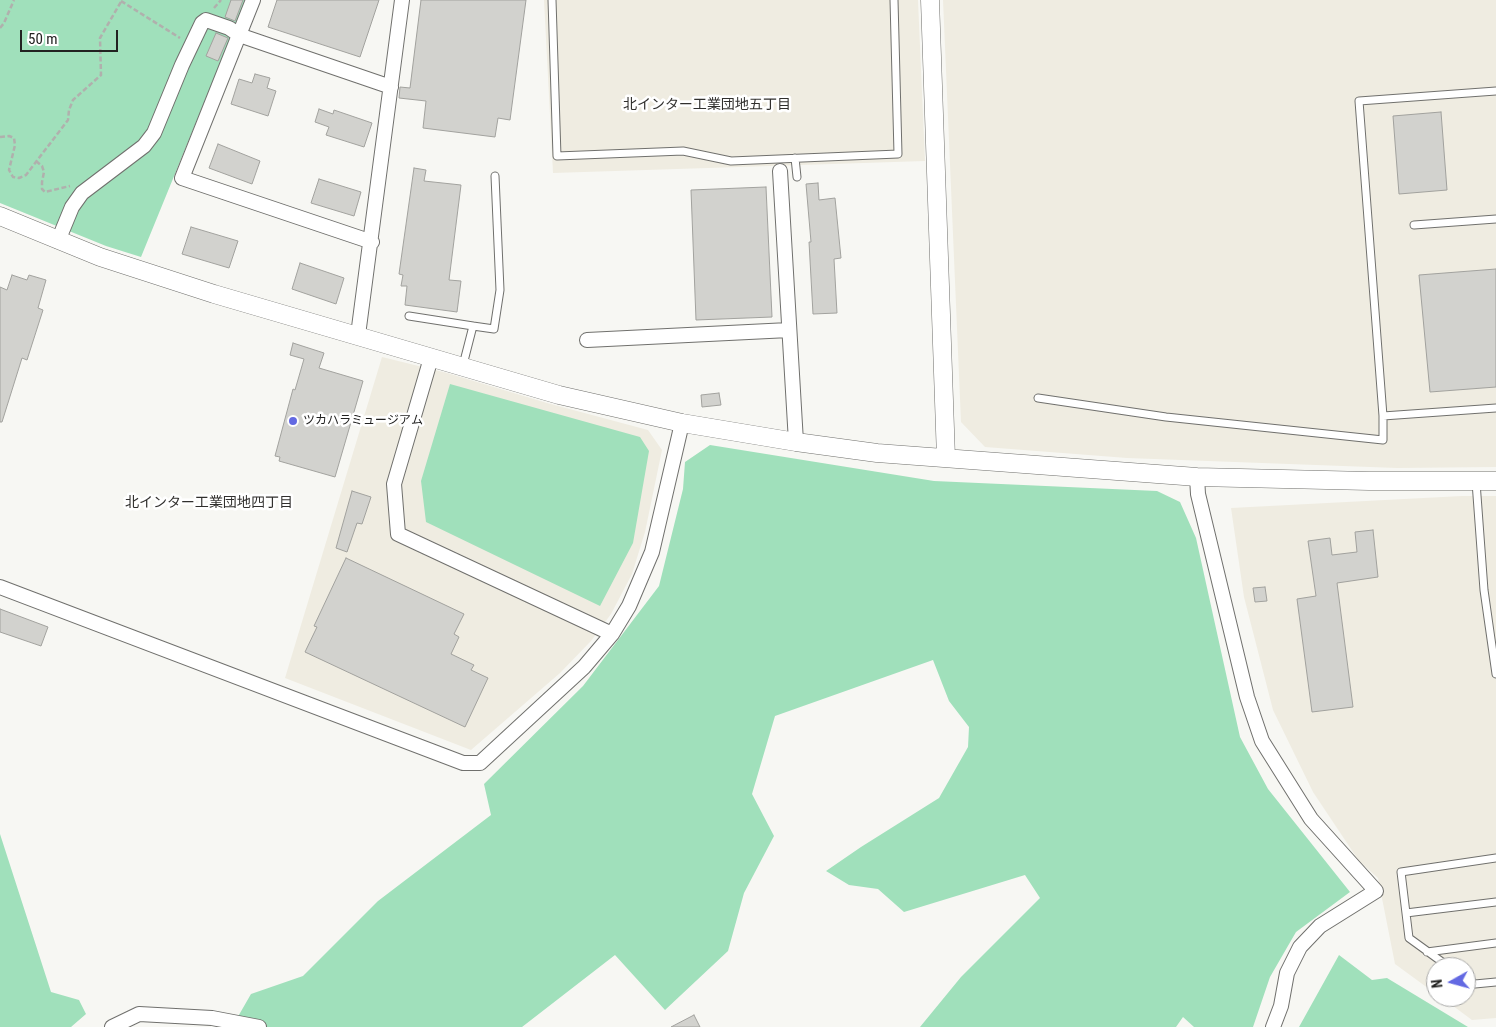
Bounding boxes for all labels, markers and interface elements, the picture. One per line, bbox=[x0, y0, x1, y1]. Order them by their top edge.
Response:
scale bar bbox=[22, 20, 120, 52]
text: 50 m bbox=[28, 30, 58, 48]
district label: 北インター工業団地五丁目 bbox=[623, 97, 791, 113]
place label: ツカハラミュージアム bbox=[303, 414, 423, 428]
marker: ツカハラミュージアム bbox=[287, 415, 299, 427]
district label: 北インター工業団地四丁目 bbox=[125, 495, 293, 511]
north arrow bbox=[1426, 957, 1476, 1007]
text: N bbox=[1429, 978, 1446, 989]

